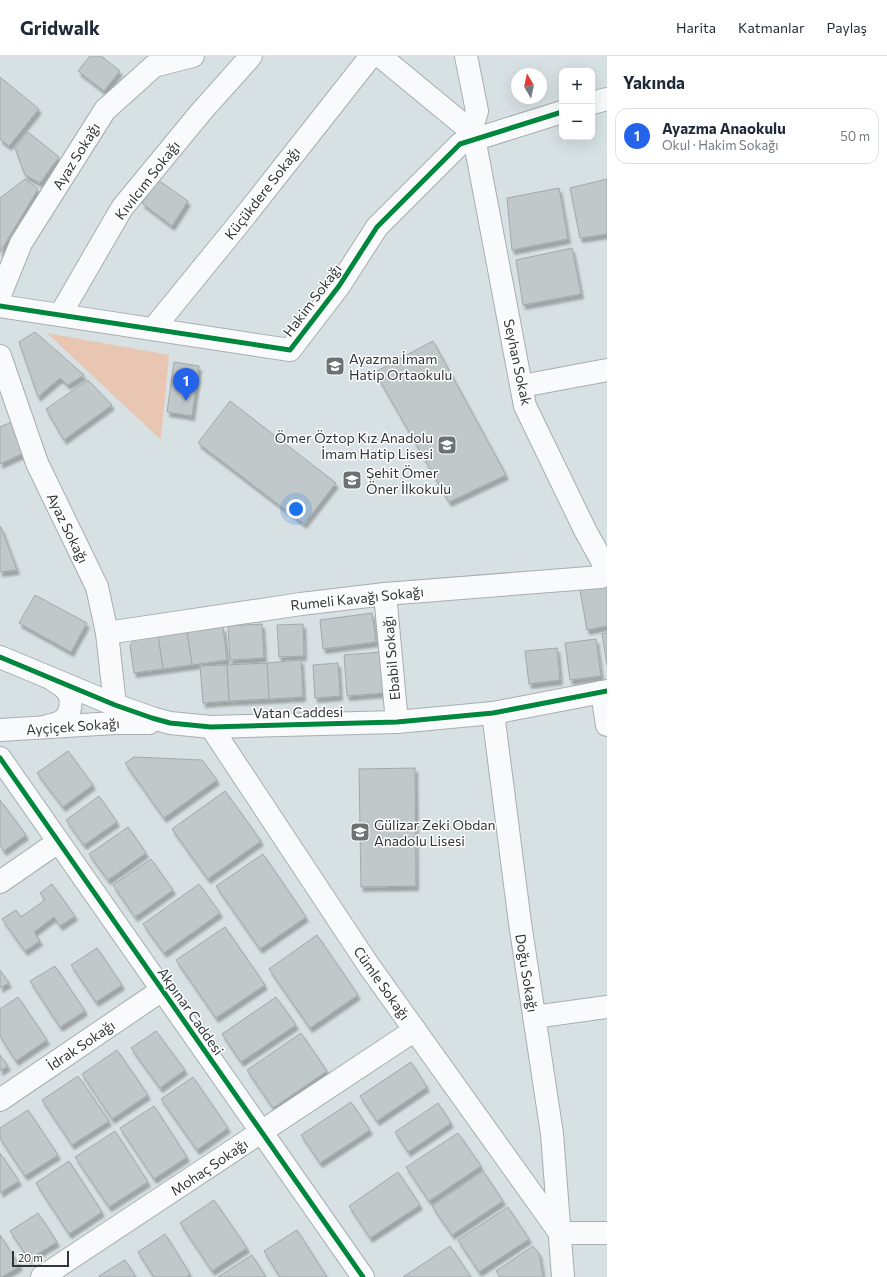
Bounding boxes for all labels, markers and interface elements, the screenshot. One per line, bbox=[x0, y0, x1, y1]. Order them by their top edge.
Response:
text: Gridwalk bbox=[20, 16, 100, 39]
text: Harita bbox=[676, 19, 716, 36]
text: Katmanlar bbox=[738, 19, 805, 36]
text: Paylaş bbox=[827, 19, 867, 36]
north arrow bbox=[511, 68, 547, 104]
map controls bbox=[559, 68, 595, 140]
button: + bbox=[559, 68, 595, 104]
text: Yakında bbox=[623, 72, 685, 93]
button: − bbox=[559, 104, 595, 140]
street label: Ayaz Sokağı bbox=[49, 119, 103, 193]
text: Ayazma Anaokulu bbox=[662, 119, 786, 137]
text: 1 bbox=[634, 128, 640, 144]
text: 50 m bbox=[840, 128, 870, 144]
street label: Kıvılcım Sokağı bbox=[111, 137, 183, 223]
text: Okul · Hakim Sokağı bbox=[662, 137, 779, 153]
street label: Küçükdere Sokağı bbox=[221, 143, 303, 243]
street label: Hakim Sokağı bbox=[279, 260, 345, 340]
street label: Seyhan Sokak bbox=[501, 317, 536, 407]
place label: Ayazma İmam Hatip Ortaokulu bbox=[349, 350, 452, 383]
school or university icon: Ayazma İmam Hatip Ortaokulu bbox=[324, 355, 346, 377]
pin: 1 bbox=[173, 368, 199, 401]
place label: Ömer Öztop Kız Anadolu İmam Hatip Lisesi bbox=[275, 429, 433, 462]
school or university icon: Ömer Öztop Kız Anadolu İmam Hatip Lisesi bbox=[436, 434, 458, 456]
place label: Şehit Ömer Öner İlkokulu bbox=[366, 464, 451, 497]
school or university icon: Şehit Ömer Öner İlkokulu bbox=[341, 469, 363, 491]
street label: Ayaz Sokağı bbox=[44, 490, 92, 566]
your location bbox=[286, 499, 306, 519]
street label: Rumeli Kavağı Sokağı bbox=[289, 583, 425, 613]
street label: Ebabil Sokağı bbox=[379, 615, 403, 701]
street label: Vatan Caddesi bbox=[253, 703, 343, 721]
street label: Ayçiçek Sokağı bbox=[26, 714, 120, 738]
place label: Gülizar Zeki Obdan Anadolu Lisesi bbox=[374, 816, 496, 849]
school or university icon: Gülizar Zeki Obdan Anadolu Lisesi bbox=[349, 821, 371, 843]
street label: Doğu Sokağı bbox=[512, 932, 542, 1014]
street label: Cümle Sokağı bbox=[350, 943, 414, 1023]
street label: Akpınar Caddesi bbox=[154, 964, 228, 1058]
street label: İdrak Sokağı bbox=[44, 1016, 118, 1074]
street label: Mohaç Sokağı bbox=[167, 1135, 251, 1199]
scale bar bbox=[12, 1249, 69, 1268]
text: 20 m bbox=[18, 1251, 43, 1264]

